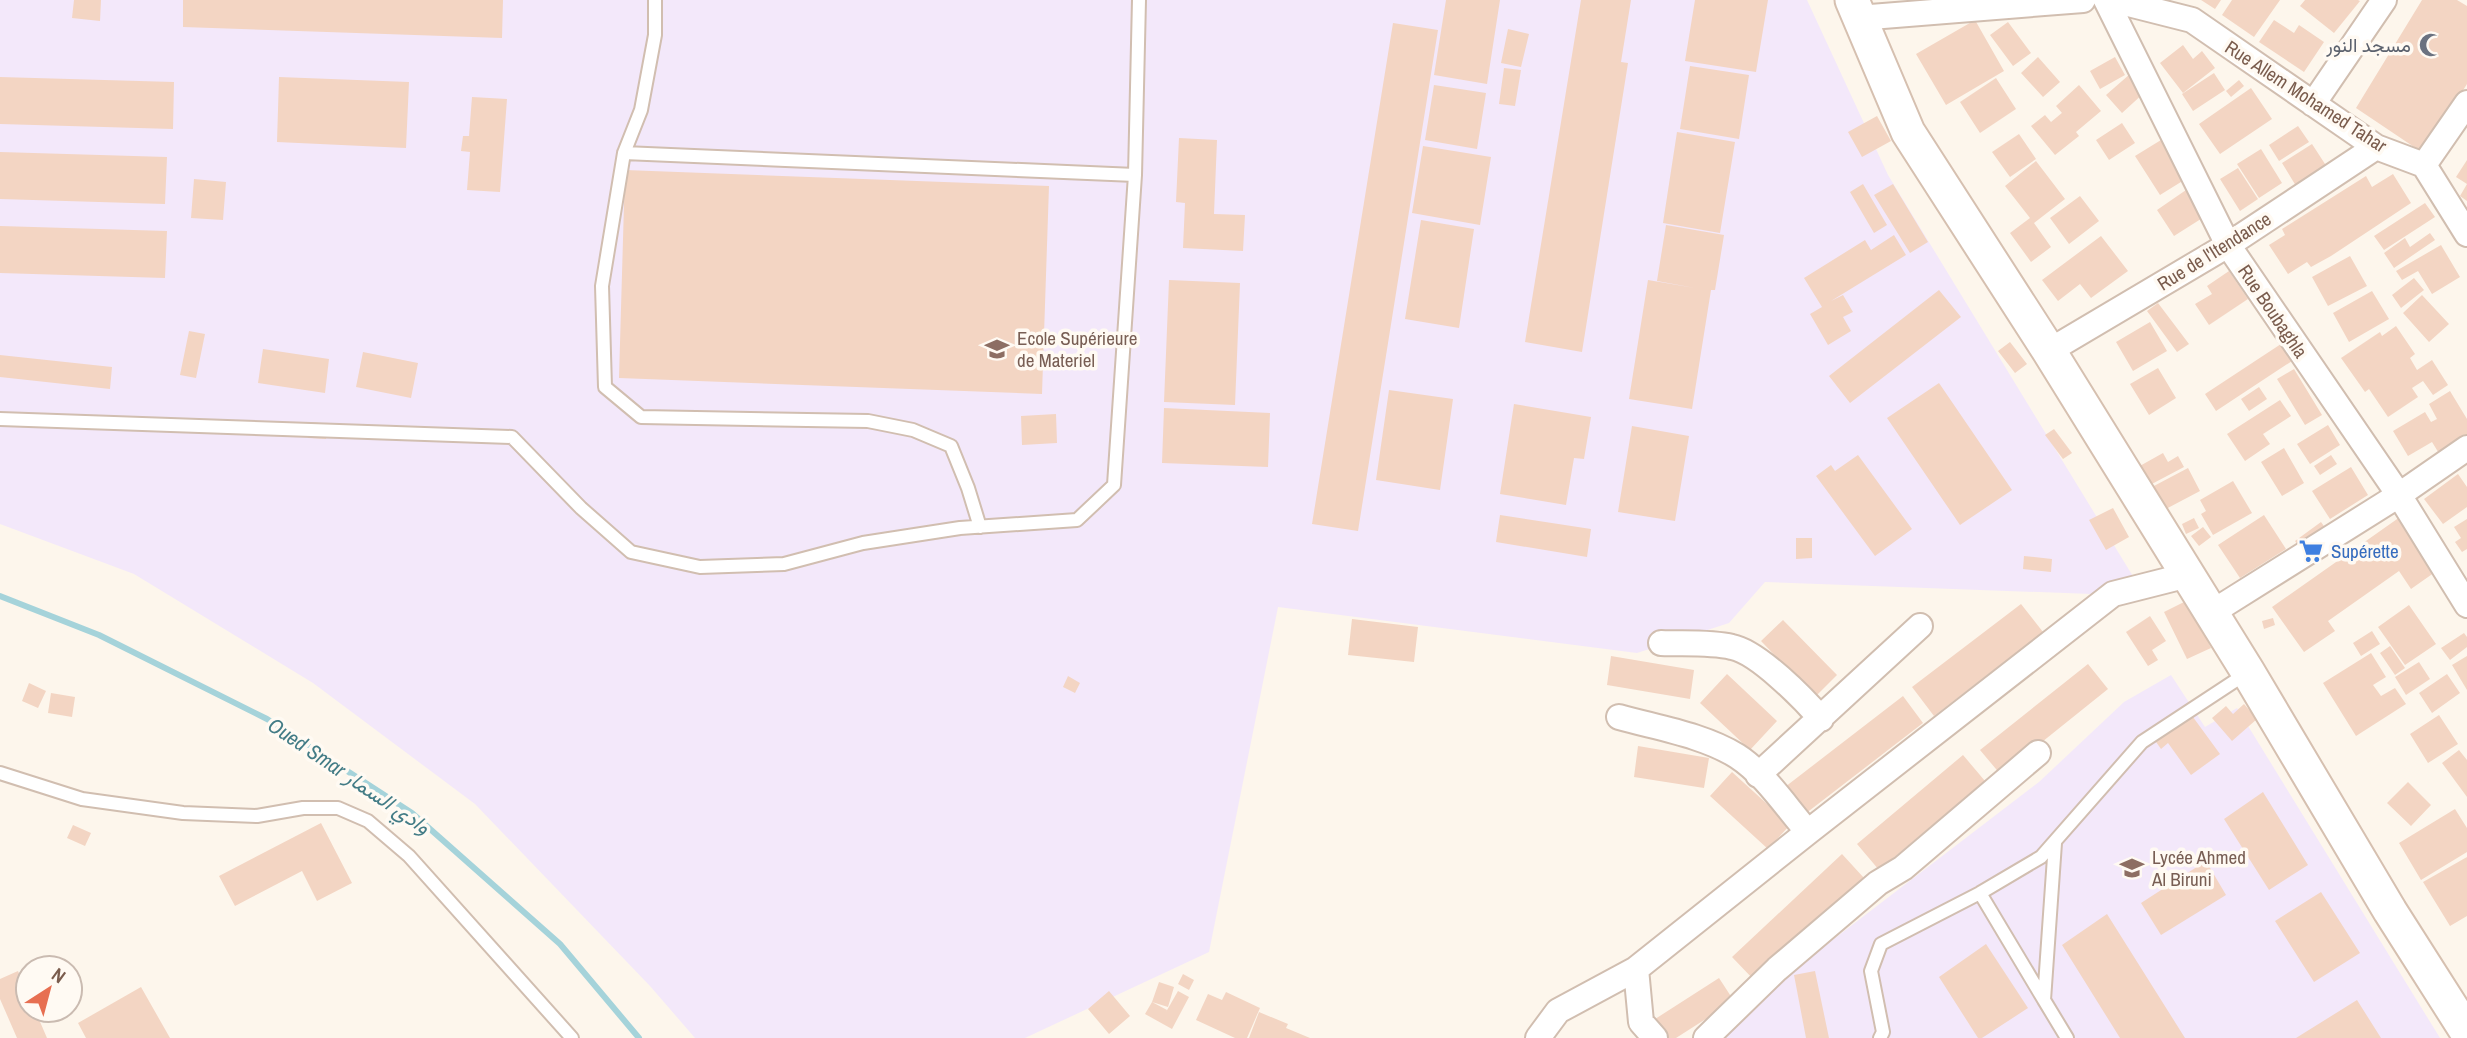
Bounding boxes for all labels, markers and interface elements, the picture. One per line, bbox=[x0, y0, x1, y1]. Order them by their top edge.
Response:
mosque icon: مسجد النور bbox=[2417, 31, 2445, 59]
place label: مسجد النور bbox=[2325, 32, 2411, 58]
street label: Rue Allem Mohamed Tahar bbox=[2220, 34, 2393, 159]
street label: Rue de l'Itendance bbox=[2152, 206, 2276, 296]
street label: Rue Boubaghla bbox=[2232, 259, 2314, 363]
place label: Ecole Supérieure de Materiel bbox=[1017, 325, 1137, 373]
school or university icon: Ecole Supérieure de Materiel bbox=[983, 335, 1011, 363]
supermarket icon: Supérette bbox=[2297, 537, 2325, 565]
place label: Supérette bbox=[2331, 538, 2399, 564]
water label: Oued Smar وادي السمار bbox=[261, 710, 437, 844]
place label: Lycée Ahmed Al Biruni bbox=[2151, 844, 2246, 892]
school or university icon: Lycée Ahmed Al Biruni bbox=[2118, 854, 2146, 882]
north arrow bbox=[14, 954, 84, 1024]
text: N bbox=[47, 961, 71, 989]

